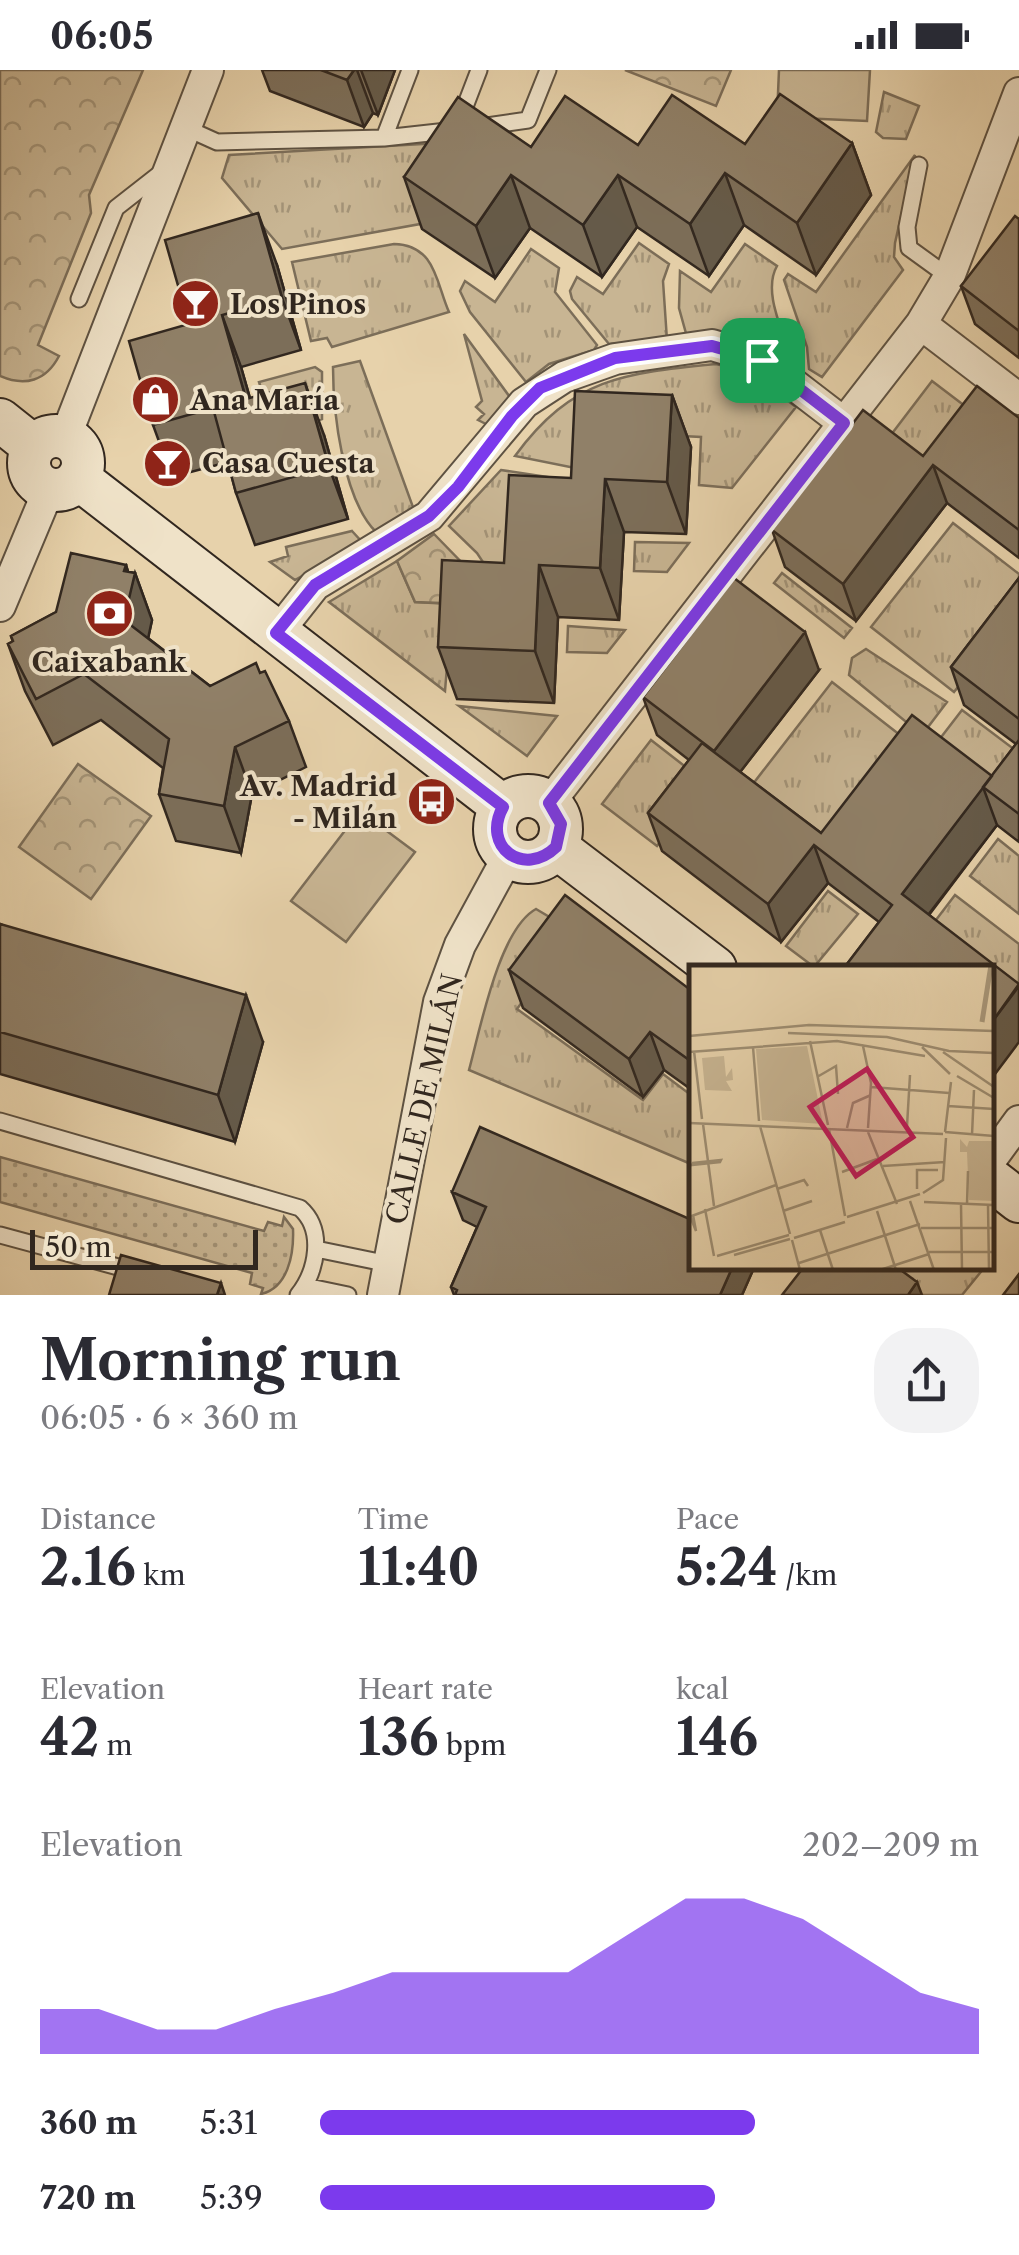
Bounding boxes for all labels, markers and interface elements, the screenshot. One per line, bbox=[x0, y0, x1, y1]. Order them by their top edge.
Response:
text: 06:05 bbox=[50, 12, 153, 59]
bar icon: Los Pinos bbox=[169, 278, 221, 330]
place label: Los Pinos bbox=[230, 287, 366, 321]
pin bbox=[720, 318, 805, 403]
icon: arrive bbox=[735, 333, 790, 388]
shop icon: Ana María bbox=[129, 374, 181, 426]
place label: Ana María bbox=[189, 383, 340, 417]
bar icon: Casa Cuesta bbox=[141, 437, 193, 489]
place label: Casa Cuesta bbox=[202, 446, 376, 480]
bank icon: Caixabank bbox=[83, 588, 135, 640]
place label: Caixabank bbox=[31, 645, 187, 679]
place label: Av. Madrid - Milán bbox=[239, 769, 397, 835]
bus stop icon: Av. Madrid - Milán bbox=[406, 776, 458, 828]
inset map bbox=[689, 965, 994, 1270]
street label: CALLE DE MILÁN bbox=[379, 970, 469, 1228]
scale bar bbox=[30, 1225, 258, 1270]
text: 50 m bbox=[45, 1230, 112, 1264]
text: Morning run bbox=[40, 1327, 401, 1394]
button: share bbox=[874, 1328, 979, 1433]
text: 06:05 · 6 × 360 m bbox=[40, 1398, 298, 1437]
text: Distance bbox=[40, 1502, 156, 1536]
text: Time bbox=[358, 1502, 429, 1536]
text: Pace bbox=[676, 1502, 739, 1536]
text: 2.16 bbox=[40, 1536, 136, 1598]
text: 11:40 bbox=[358, 1536, 479, 1598]
text: 5:24 bbox=[676, 1536, 778, 1598]
text: km bbox=[136, 1558, 185, 1592]
text: /km bbox=[778, 1558, 837, 1592]
text: Elevation bbox=[40, 1672, 165, 1706]
text: Heart rate bbox=[358, 1672, 493, 1706]
text: kcal bbox=[676, 1672, 729, 1706]
text: 42 bbox=[40, 1706, 99, 1768]
text: 136 bbox=[358, 1706, 439, 1768]
text: 146 bbox=[676, 1706, 758, 1768]
text: m bbox=[99, 1728, 133, 1762]
text: bpm bbox=[439, 1728, 506, 1762]
text: Elevation bbox=[40, 1825, 183, 1864]
text: 202–209 m bbox=[802, 1825, 979, 1864]
text: 360 m bbox=[40, 2103, 138, 2142]
text: 5:31 bbox=[200, 2103, 257, 2142]
text: 720 m bbox=[40, 2178, 136, 2217]
text: 5:39 bbox=[200, 2178, 263, 2217]

